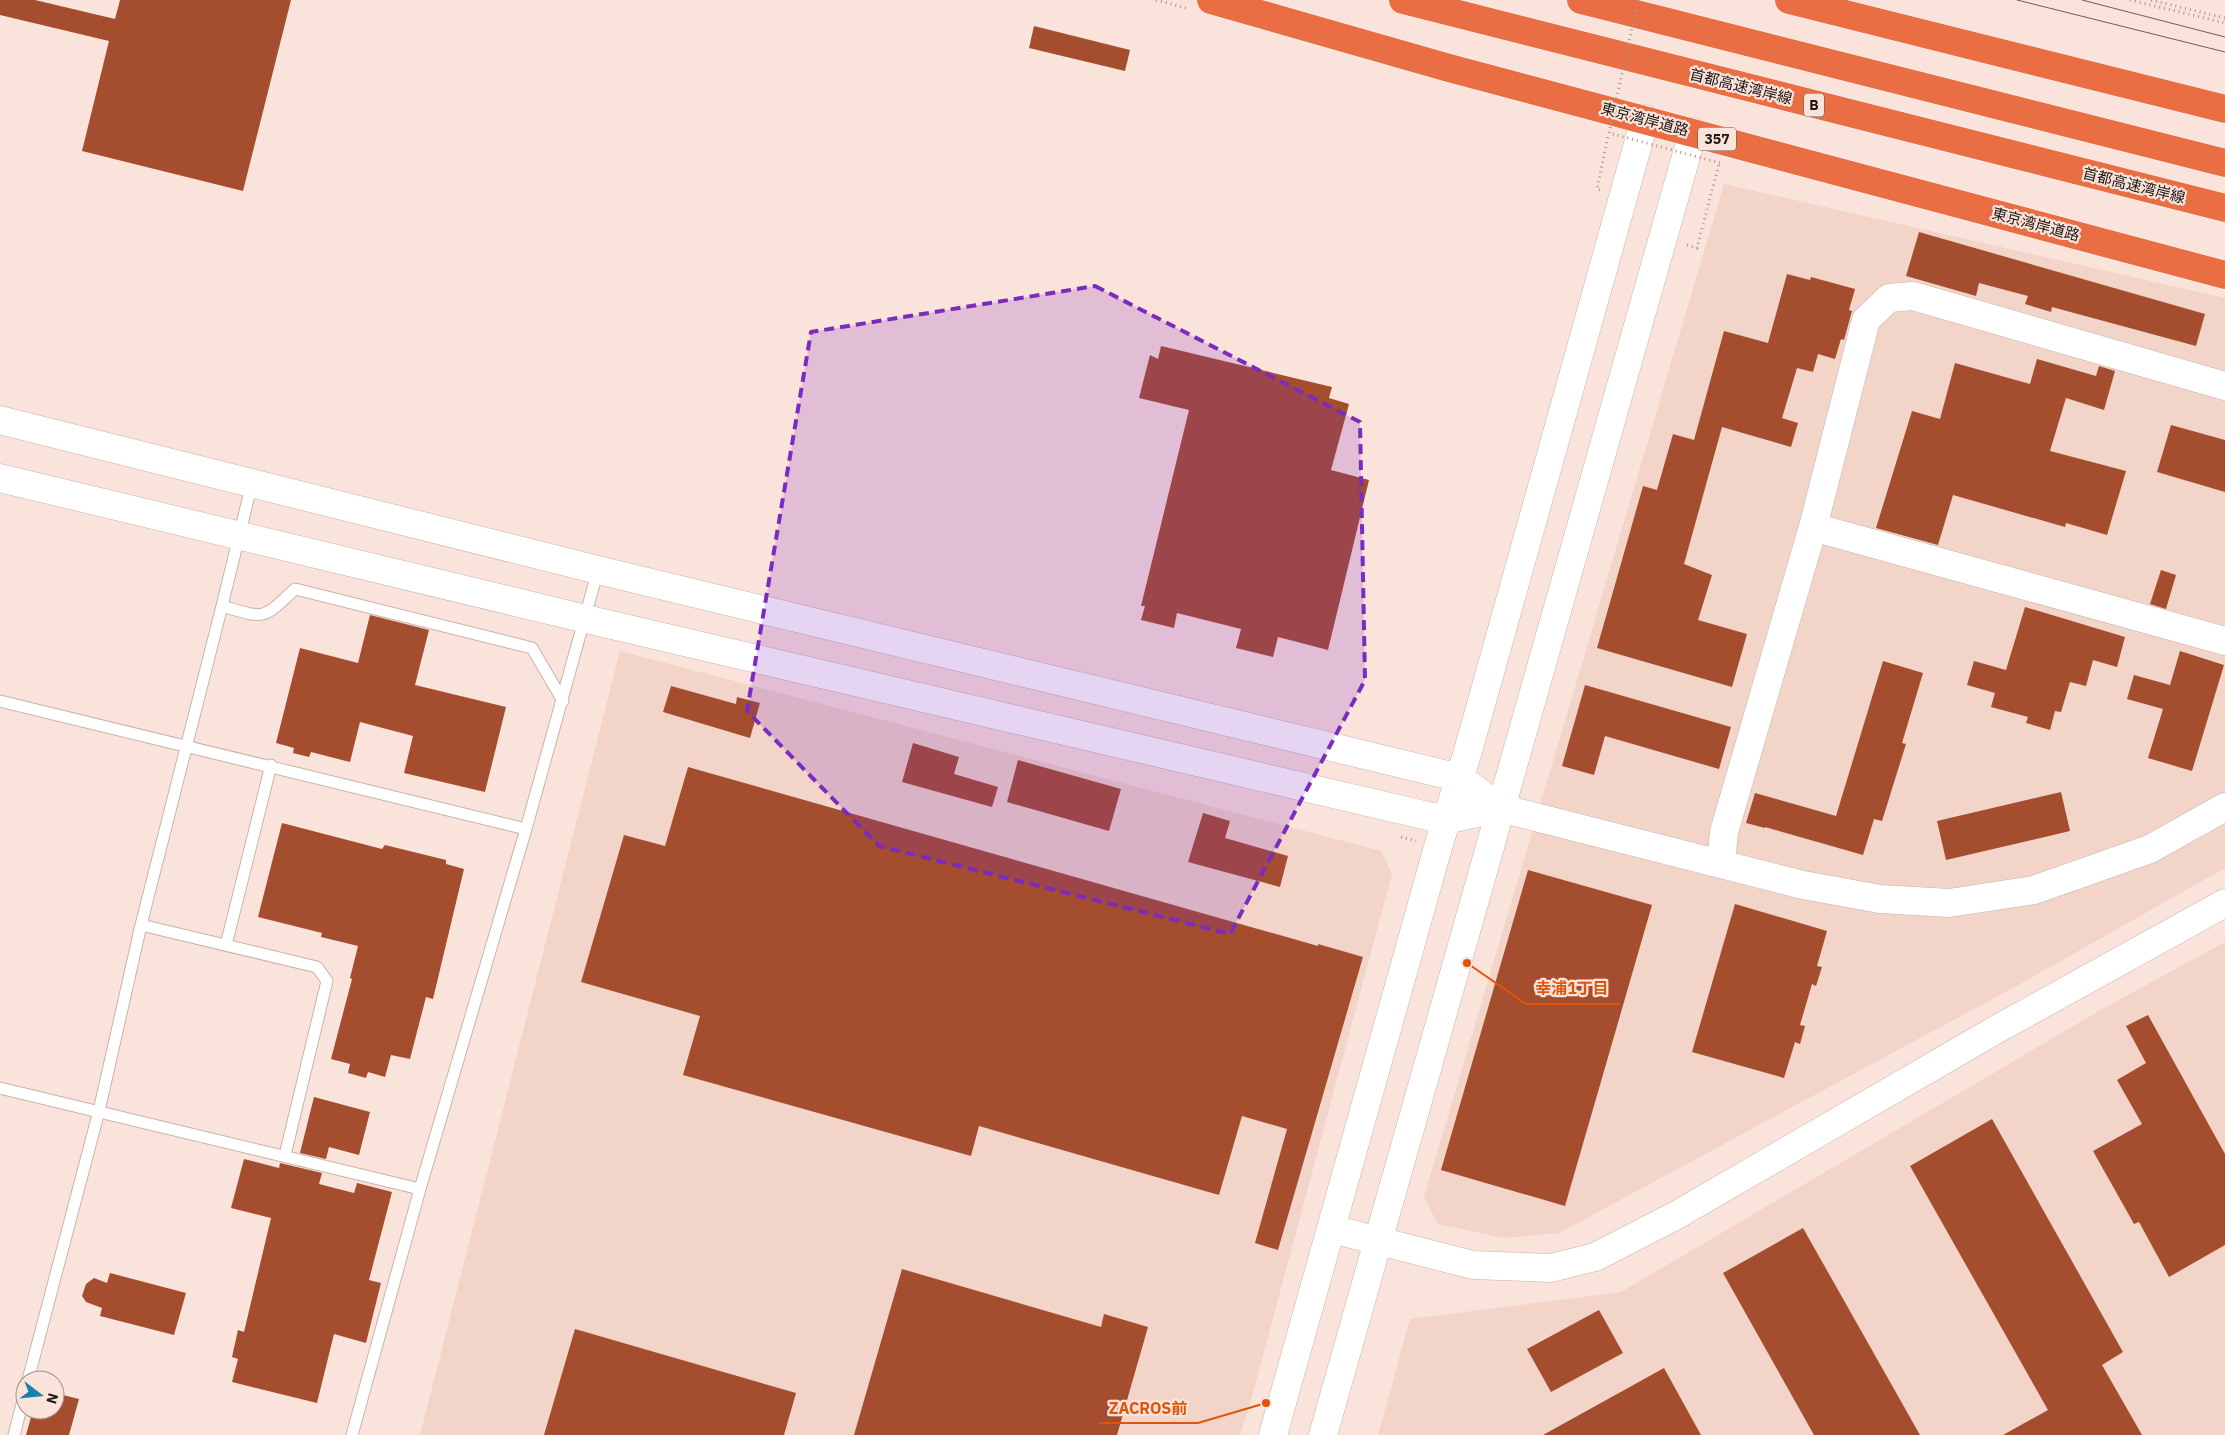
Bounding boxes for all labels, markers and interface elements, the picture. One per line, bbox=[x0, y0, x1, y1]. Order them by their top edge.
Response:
street label: 首都高速湾岸線 bbox=[1688, 64, 1794, 108]
road number: B bbox=[1804, 94, 1824, 116]
street label: 東京湾岸道路 bbox=[1599, 98, 1691, 140]
road number: 357 bbox=[1698, 128, 1736, 150]
street label: 首都高速湾岸線 bbox=[2081, 163, 2187, 207]
street label: 東京湾岸道路 bbox=[1990, 203, 2082, 245]
callout: 幸浦1丁目 bbox=[1526, 973, 1619, 1004]
text: 幸浦1丁目 bbox=[1535, 978, 1609, 998]
north arrow bbox=[15, 1370, 65, 1420]
text: N bbox=[42, 1391, 63, 1406]
callout: ZACROS前 bbox=[1099, 1392, 1198, 1423]
text: ZACROS前 bbox=[1109, 1398, 1187, 1418]

